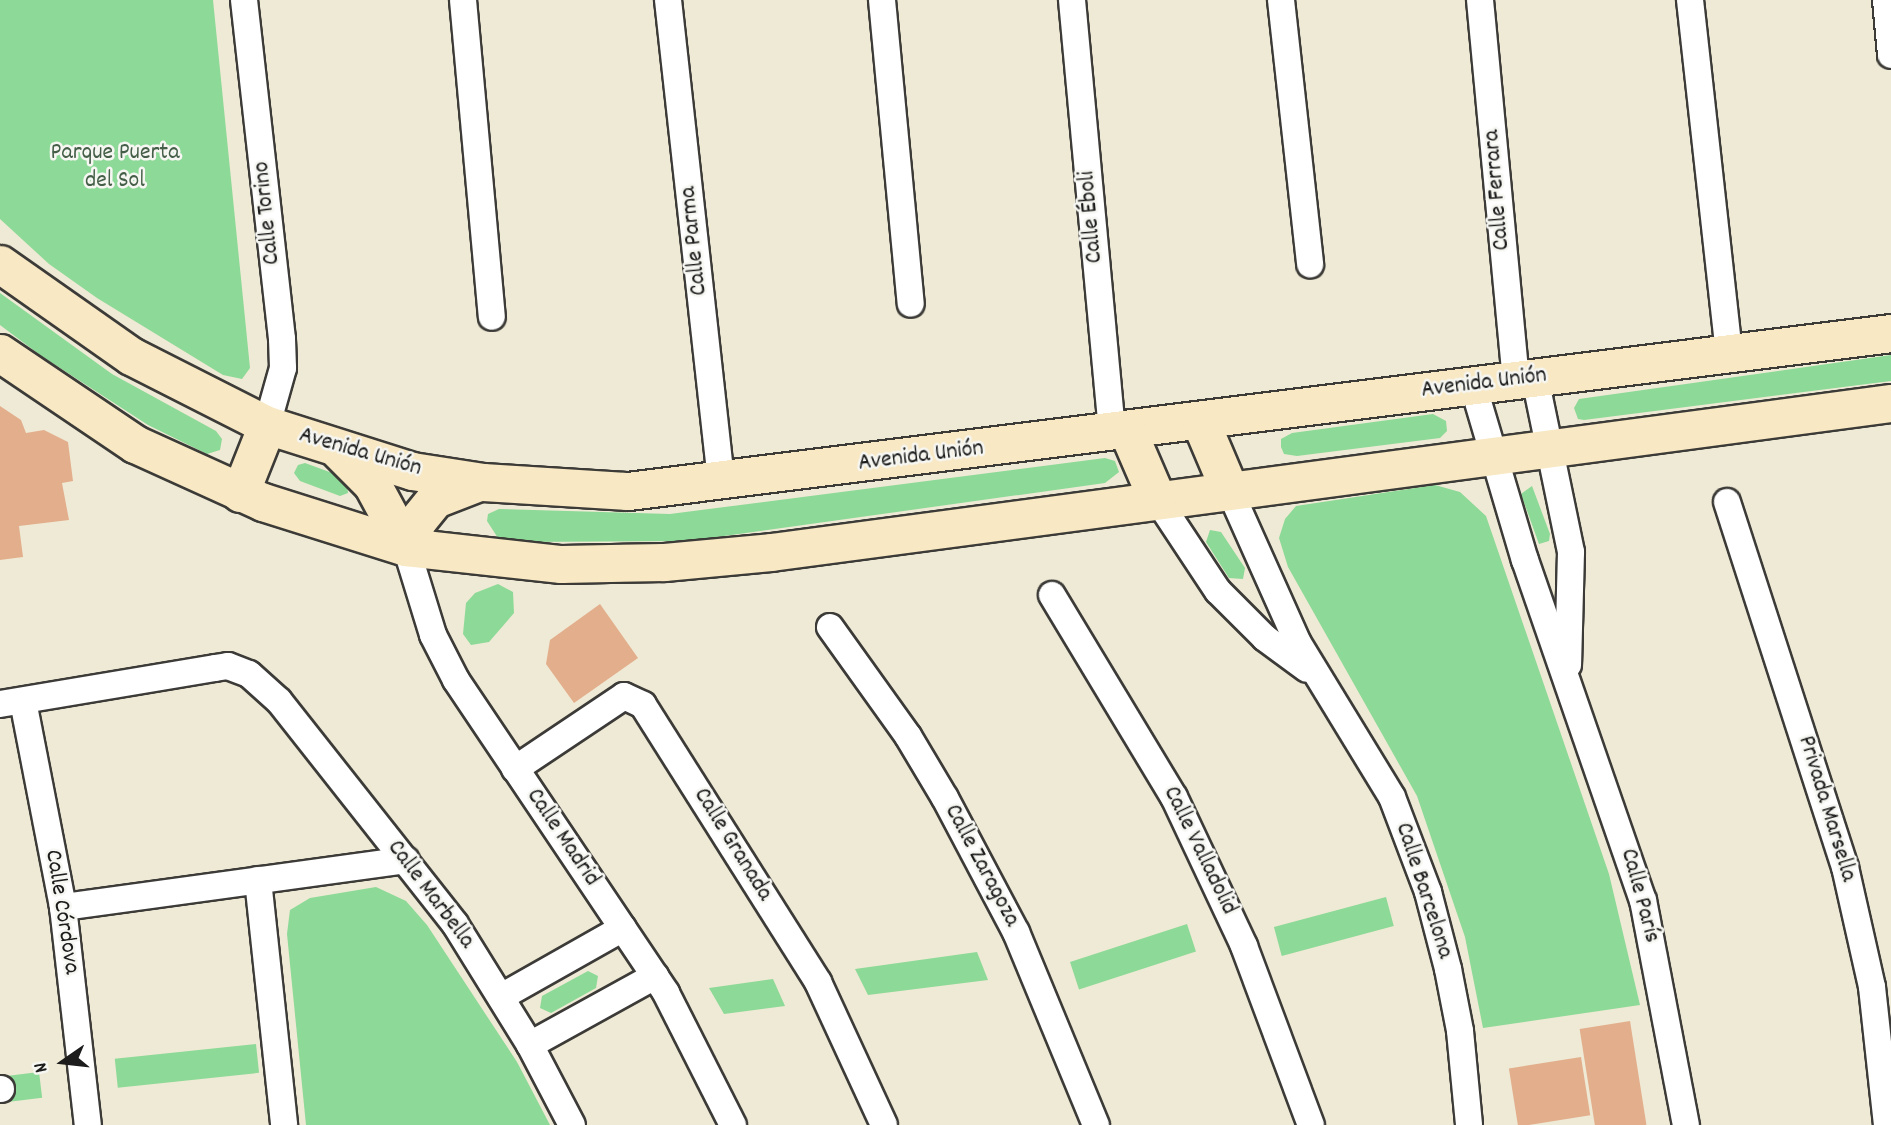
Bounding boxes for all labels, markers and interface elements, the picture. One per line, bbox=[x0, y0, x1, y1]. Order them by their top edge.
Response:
street label: Calle Ferrara bbox=[1478, 128, 1518, 252]
park label: Parque Puerta del Sol bbox=[51, 140, 179, 196]
street label: Calle Torino bbox=[248, 160, 288, 266]
street label: Calle Éboli bbox=[1074, 170, 1110, 264]
street label: Calle Parma bbox=[675, 185, 715, 297]
street label: Avenida Unión bbox=[1420, 362, 1548, 406]
street label: Avenida Unión bbox=[295, 422, 425, 484]
street label: Avenida Unión bbox=[857, 435, 985, 479]
street label: Privada Marsella bbox=[1790, 733, 1862, 885]
street label: Calle Valladolid bbox=[1156, 782, 1242, 920]
street label: Calle Granada bbox=[686, 783, 778, 907]
street label: Calle Madrid bbox=[519, 784, 605, 892]
street label: Calle Zaragoza bbox=[937, 800, 1025, 932]
street label: Calle Barcelona bbox=[1388, 819, 1458, 963]
street label: Calle Marbella bbox=[380, 835, 480, 955]
street label: Calle París bbox=[1613, 846, 1665, 946]
street label: Calle Córdova bbox=[37, 848, 85, 976]
north arrow bbox=[28, 1027, 98, 1097]
text: N bbox=[28, 1059, 56, 1075]

